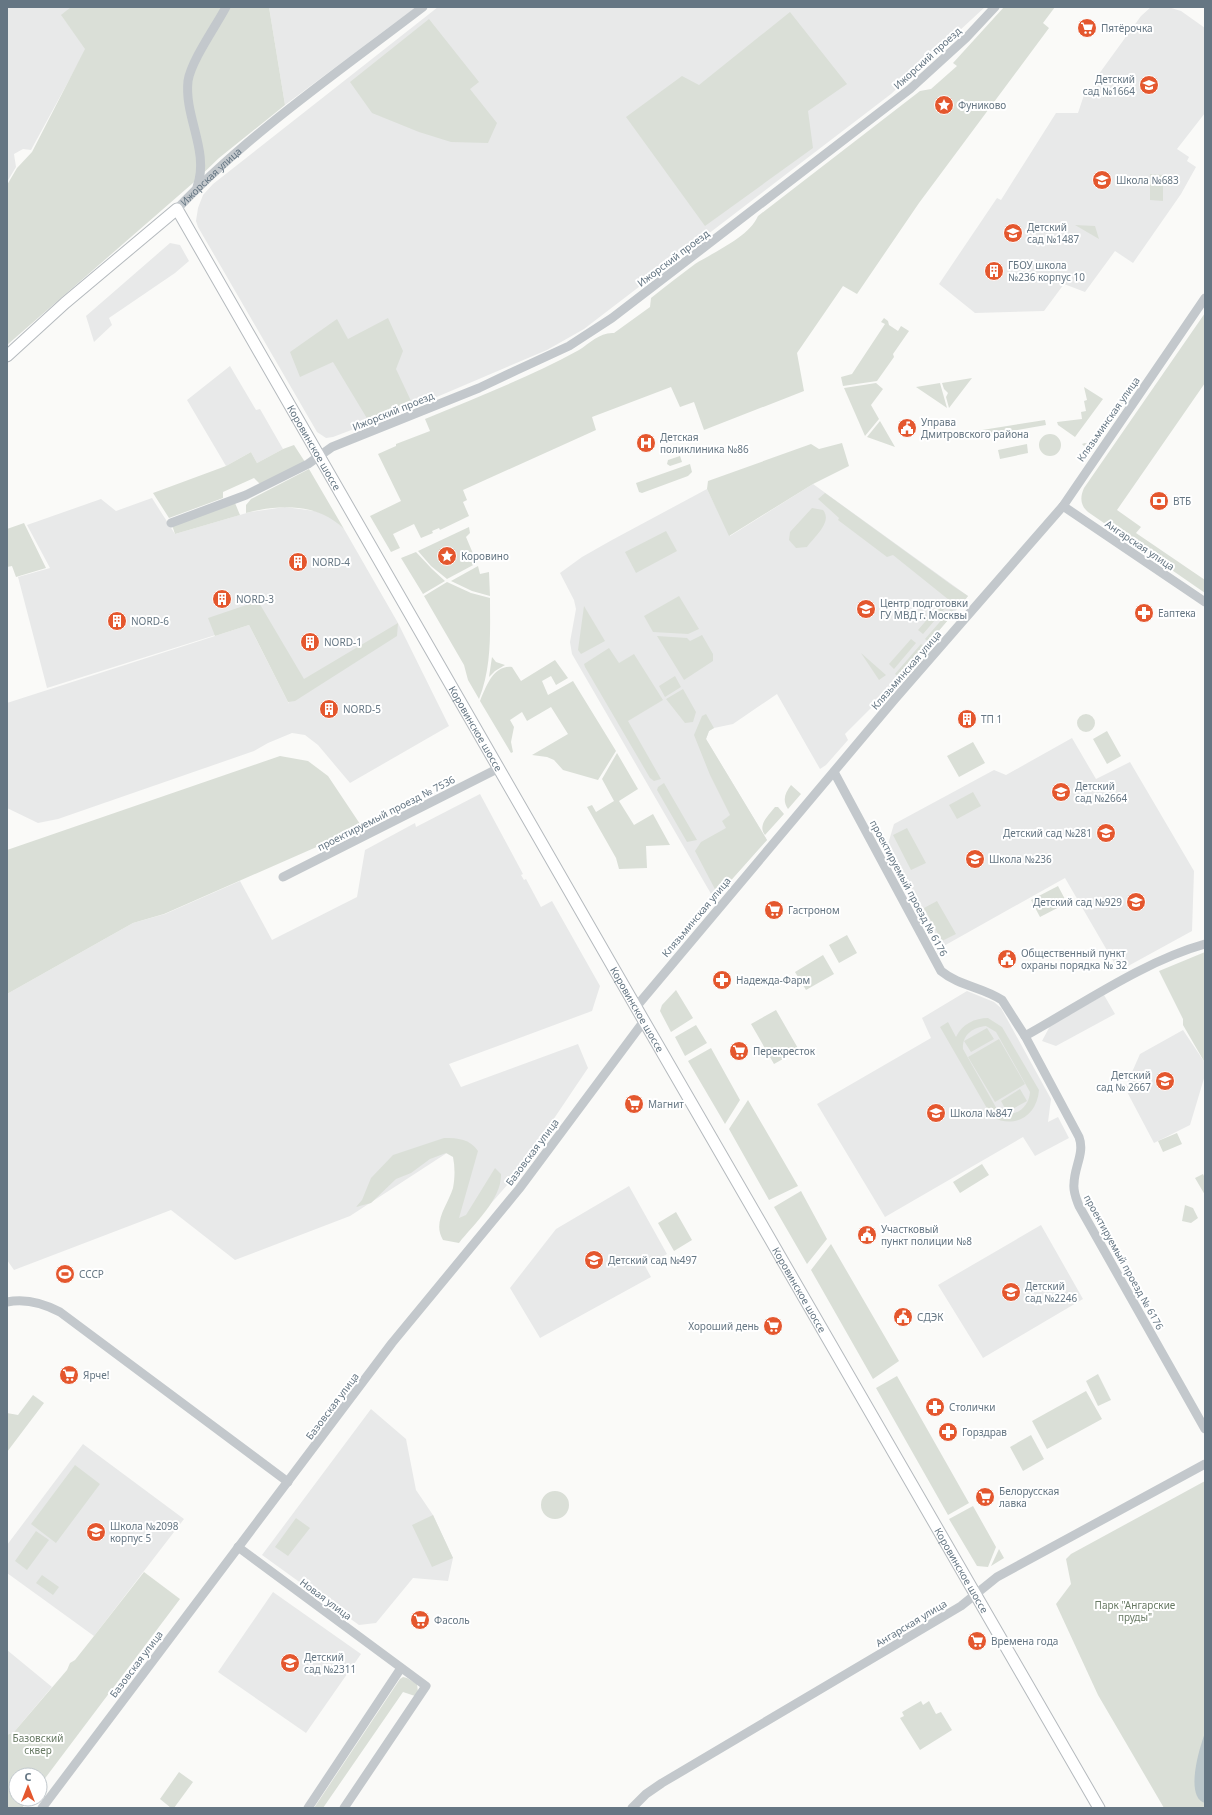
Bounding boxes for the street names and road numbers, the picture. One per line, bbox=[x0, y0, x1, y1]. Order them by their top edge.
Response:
street label: Ижорский проезд bbox=[890, 24, 964, 92]
street label: Ижорская улица bbox=[177, 144, 244, 209]
street label: Ижорский проезд bbox=[634, 226, 712, 290]
street label: Клязьминская улица bbox=[1073, 374, 1143, 464]
street label: Ижорский проезд bbox=[350, 388, 436, 434]
street label: Коровинское шоссе bbox=[284, 402, 345, 493]
street label: Ангарская улица bbox=[1103, 517, 1177, 573]
street label: Клязьминская улица bbox=[868, 627, 944, 713]
street label: Коровинское шоссе bbox=[446, 683, 506, 774]
street label: проектируемый проезд № 7536 bbox=[315, 772, 457, 854]
street label: проектируемый проезд № 6176 bbox=[867, 817, 951, 959]
street label: Клязьминская улица bbox=[658, 874, 734, 960]
street label: Коровинское шоссе bbox=[607, 964, 668, 1055]
street label: Базовская улица bbox=[502, 1116, 562, 1188]
street label: проектируемый проезд № 6176 bbox=[1081, 1192, 1167, 1332]
street label: Коровинское шоссе bbox=[769, 1245, 830, 1335]
street label: Базовская улица bbox=[302, 1370, 362, 1442]
street label: Коровинское шоссе bbox=[931, 1525, 992, 1616]
street label: Новая улица bbox=[297, 1575, 355, 1623]
street label: Ангарская улица bbox=[873, 1596, 949, 1650]
street label: Базовская улица bbox=[106, 1628, 166, 1700]

